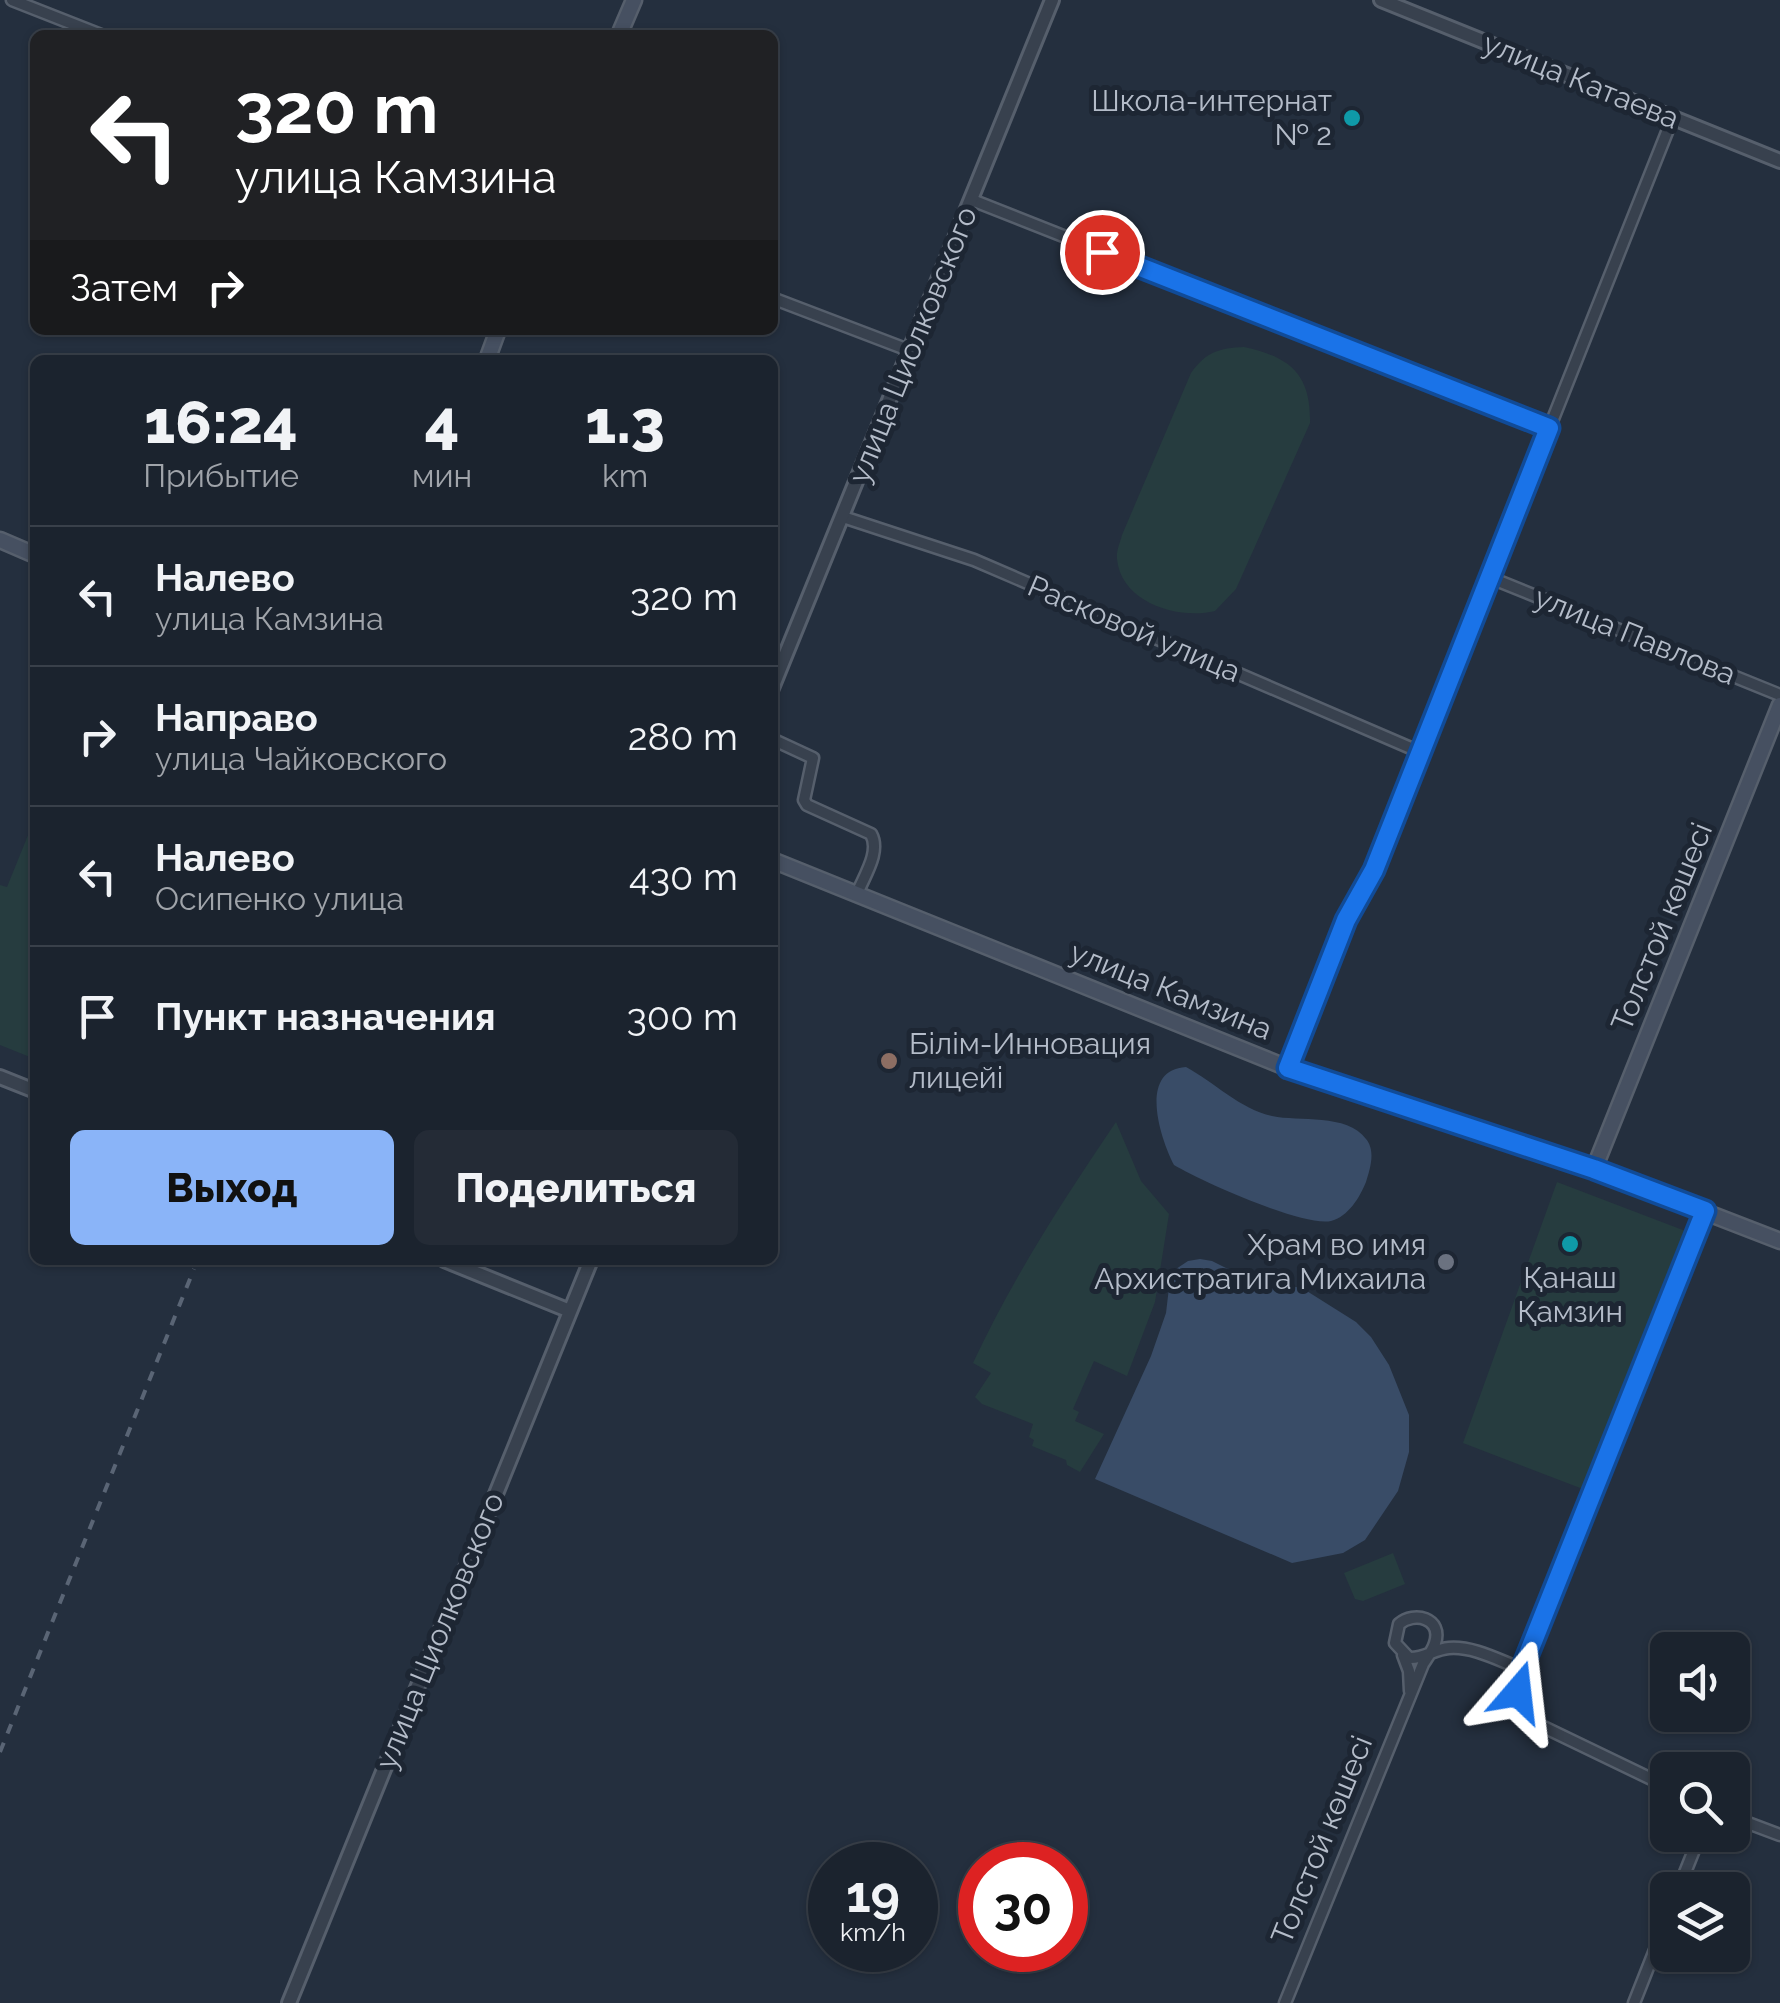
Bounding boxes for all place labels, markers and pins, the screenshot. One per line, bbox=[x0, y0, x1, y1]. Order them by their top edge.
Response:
place label: Школа-интернат № 2 bbox=[1091, 83, 1332, 152]
marker: Школа-интернат № 2 bbox=[1341, 107, 1363, 129]
pin bbox=[1060, 210, 1145, 295]
place label: Білім-Инновация лицейі bbox=[909, 1026, 1151, 1095]
marker: Білім-Инновация лицейі bbox=[878, 1050, 900, 1072]
place label: Храм во имя Архистратига Михаила bbox=[1094, 1227, 1426, 1296]
marker: Қанаш Қамзин bbox=[1559, 1233, 1581, 1255]
marker: Храм во имя Архистратига Михаила bbox=[1435, 1251, 1457, 1273]
place label: Қанаш Қамзин bbox=[1517, 1260, 1623, 1329]

